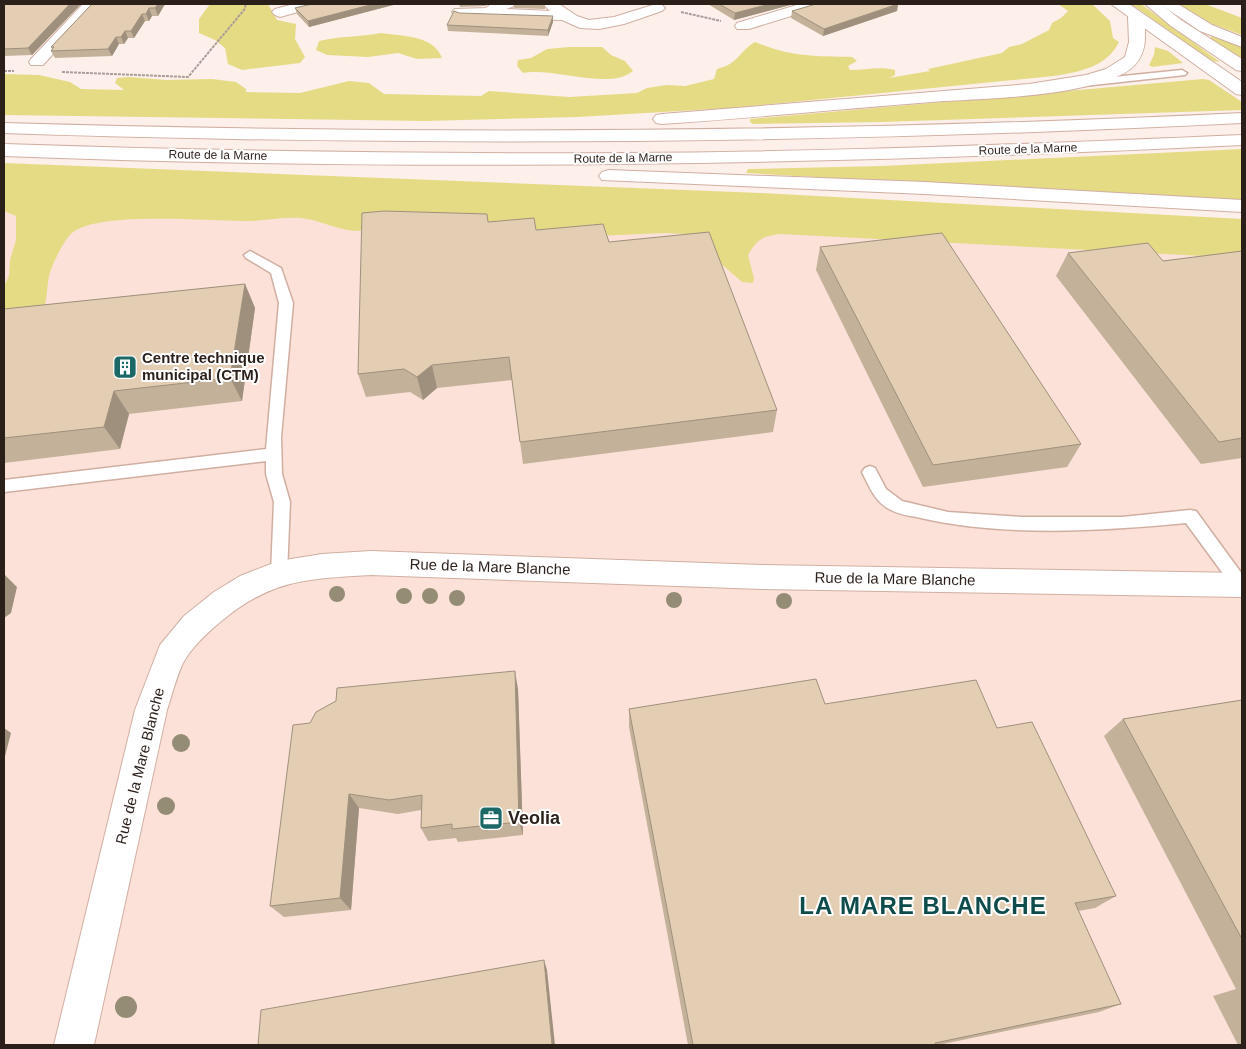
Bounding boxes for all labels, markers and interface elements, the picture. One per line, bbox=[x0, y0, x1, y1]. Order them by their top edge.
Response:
street label: Route de la Marne bbox=[978, 140, 1078, 158]
street label: Route de la Marne bbox=[169, 147, 268, 163]
street label: Route de la Marne bbox=[574, 150, 673, 166]
place label: Centre technique municipal (CTM) bbox=[142, 349, 265, 383]
building icon: Centre technique municipal (CTM) bbox=[112, 354, 138, 380]
street label: Rue de la Mare Blanche bbox=[409, 555, 571, 578]
street label: Rue de la Mare Blanche bbox=[814, 569, 976, 588]
street label: Rue de la Mare Blanche bbox=[112, 686, 167, 846]
office icon: Veolia bbox=[478, 805, 504, 831]
place label: Veolia bbox=[508, 808, 561, 828]
district label: LA MARE BLANCHE bbox=[799, 892, 1047, 919]

